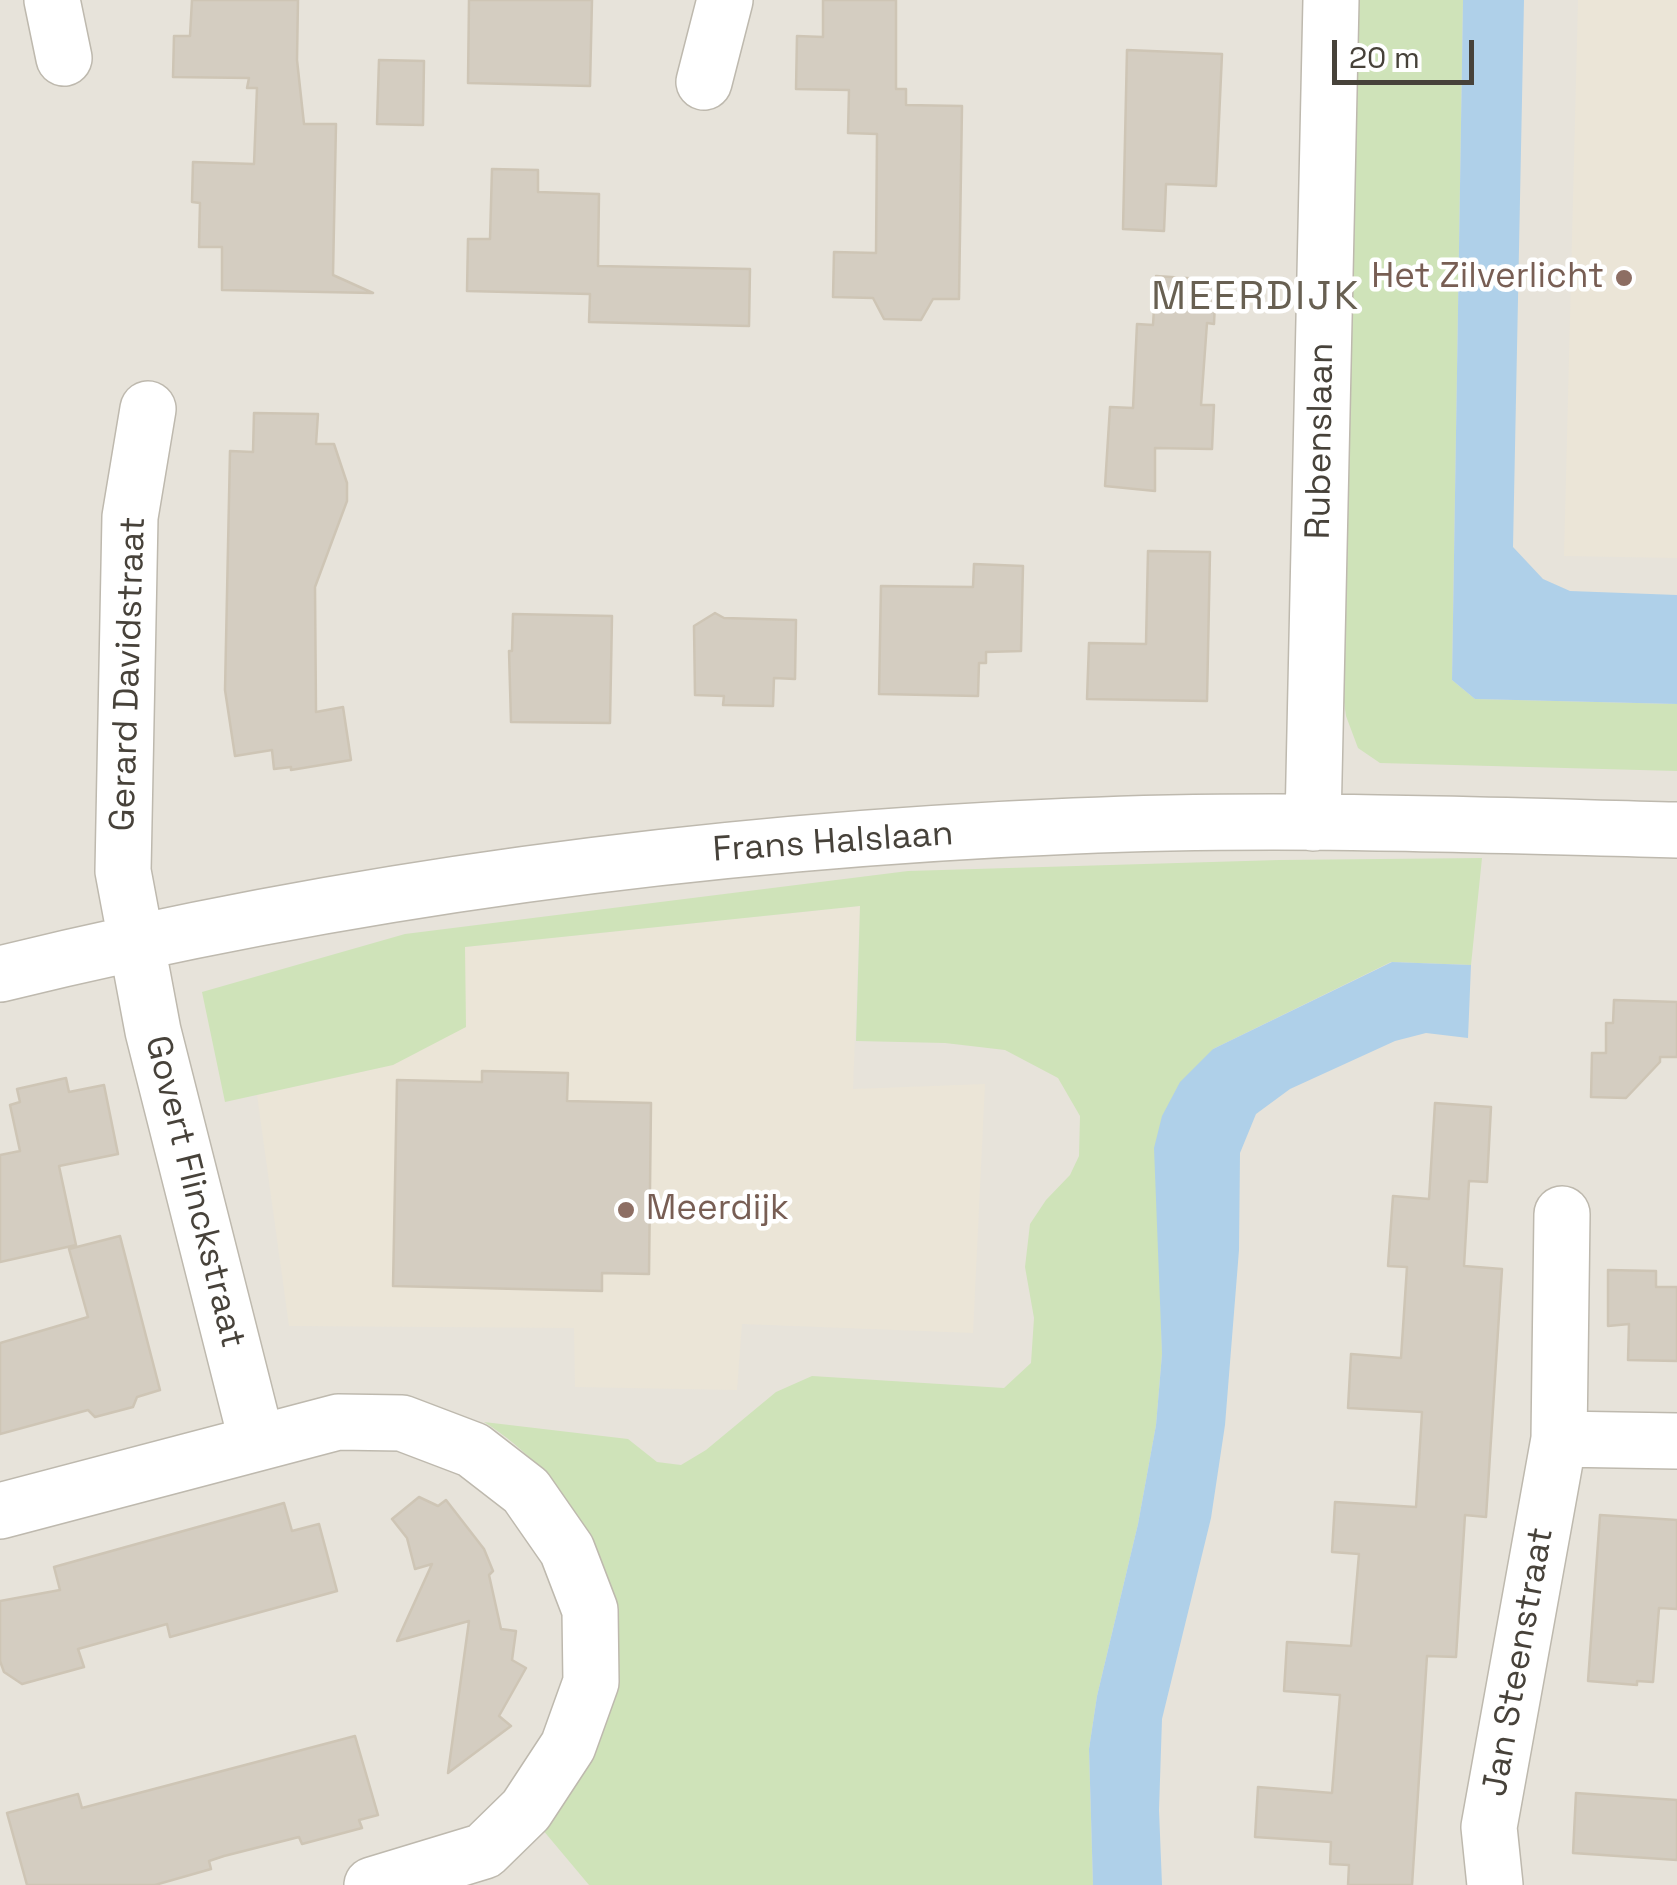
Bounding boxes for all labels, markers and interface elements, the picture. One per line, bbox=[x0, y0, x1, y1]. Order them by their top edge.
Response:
scale bar bbox=[1337, 20, 1480, 82]
text: 20 m bbox=[1349, 38, 1420, 77]
place label: Het Zilverlicht bbox=[1371, 257, 1604, 299]
marker: Het Zilverlicht bbox=[1613, 267, 1635, 289]
district label: MEERDIJK bbox=[1151, 274, 1361, 322]
street label: Rubenslaan bbox=[1298, 342, 1344, 540]
street label: Gerard Davidstraat bbox=[103, 516, 155, 832]
street label: Frans Halslaan bbox=[711, 814, 955, 872]
street label: Govert Flinckstraat bbox=[135, 1032, 253, 1352]
place label: Meerdijk bbox=[646, 1189, 789, 1231]
marker: Meerdijk bbox=[615, 1199, 637, 1221]
street label: Jan Steenstraat bbox=[1475, 1524, 1563, 1800]

